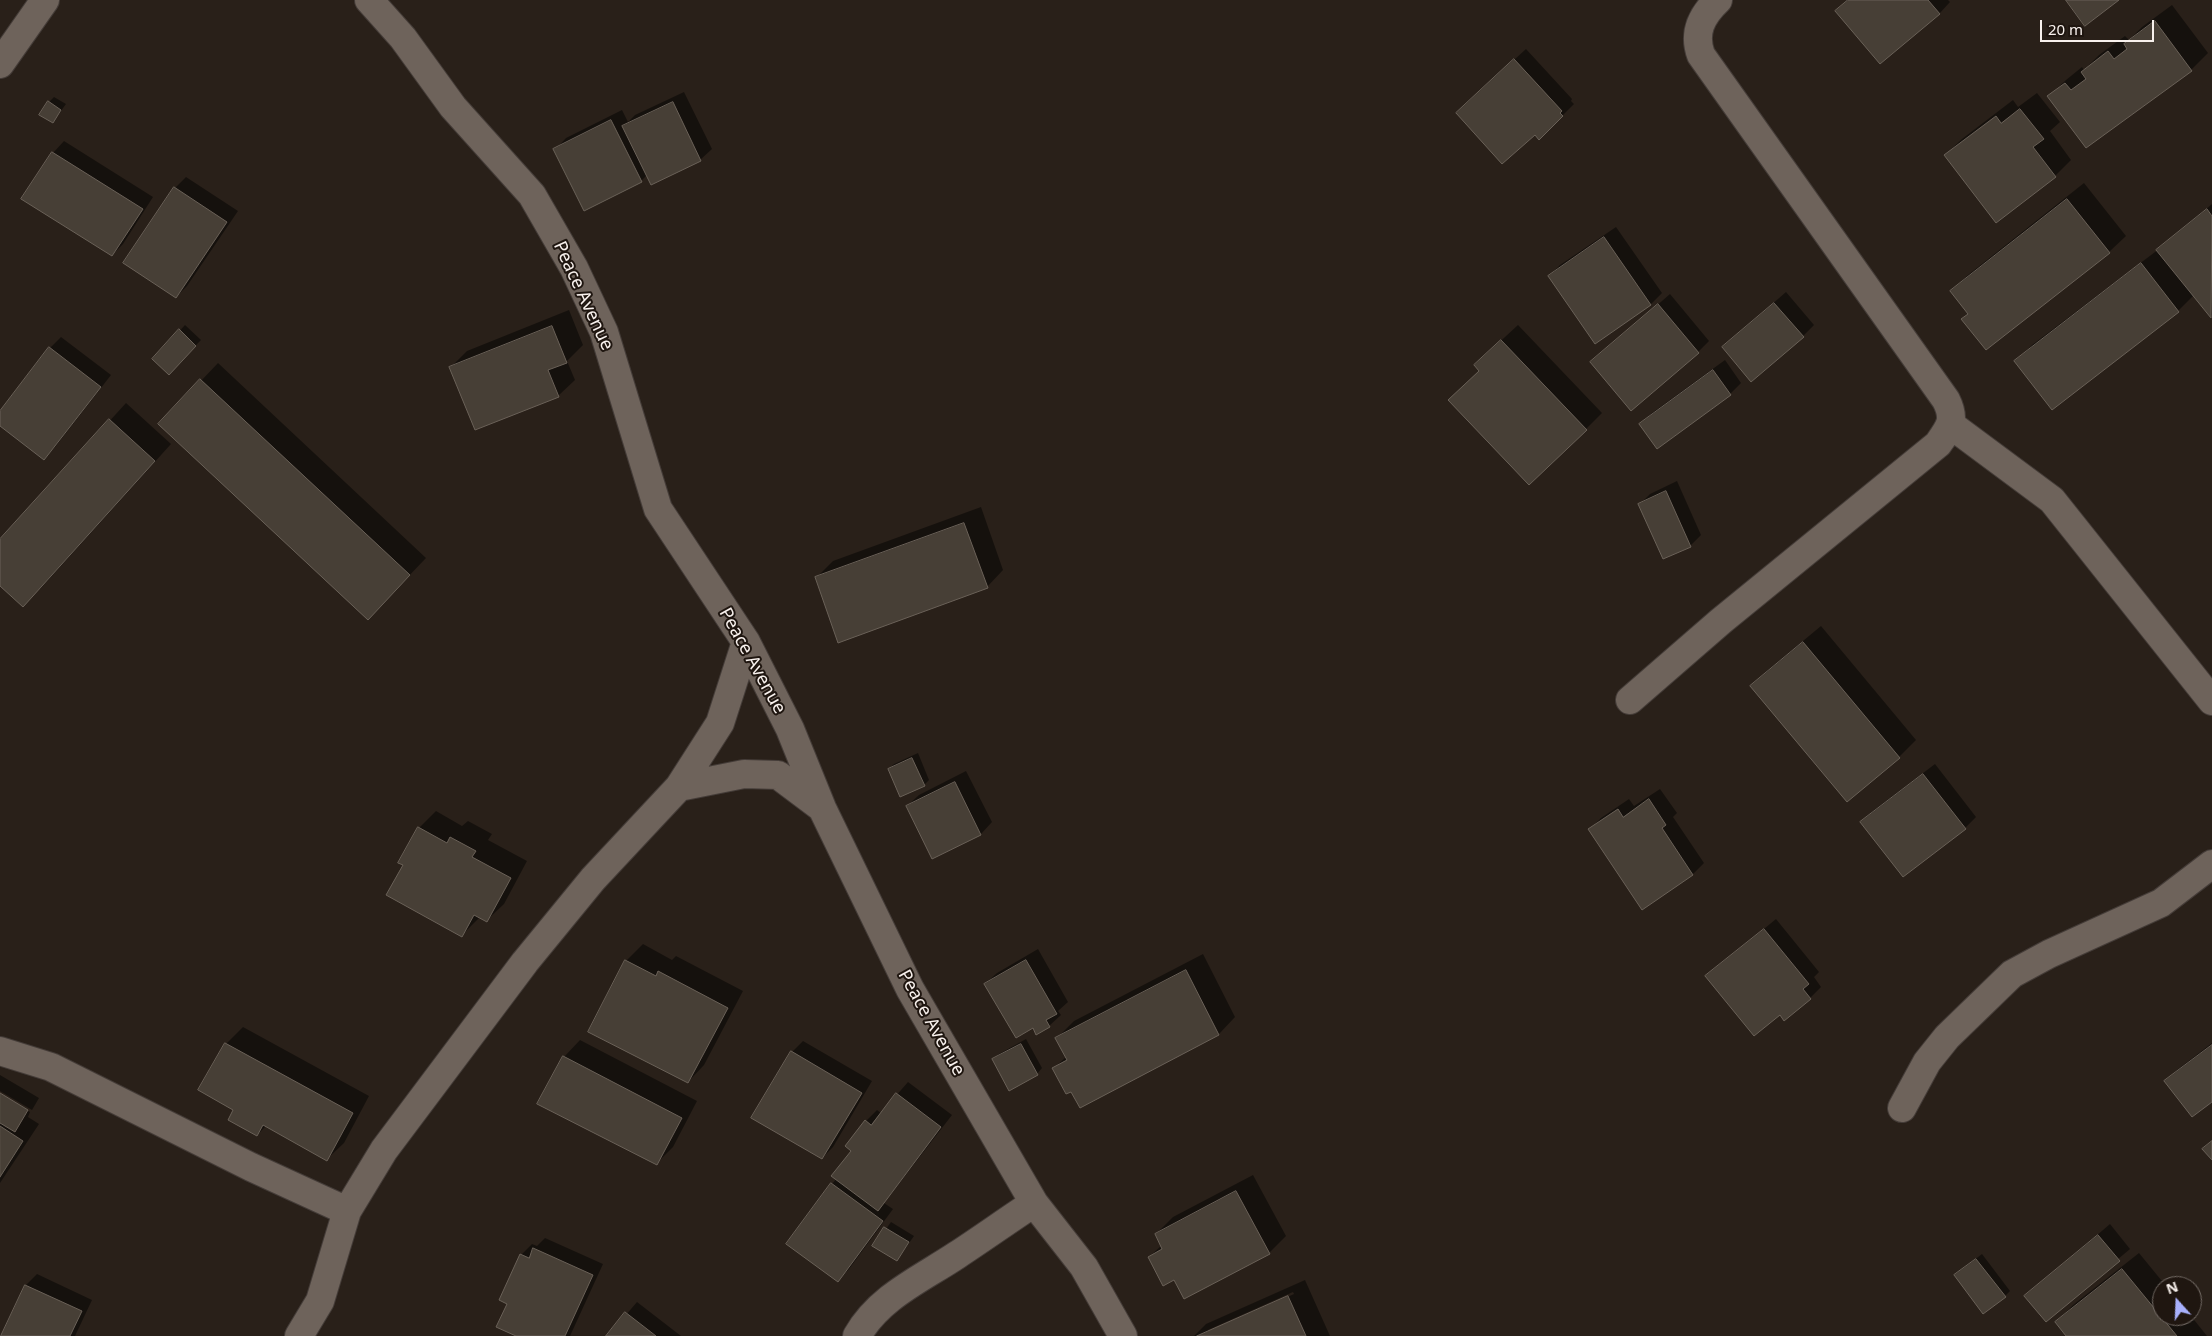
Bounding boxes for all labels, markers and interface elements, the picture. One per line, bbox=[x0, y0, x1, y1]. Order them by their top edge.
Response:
scale bar bbox=[2042, 10, 2156, 42]
text: 20 m bbox=[2048, 19, 2083, 39]
street label: Peace Avenue bbox=[548, 238, 618, 354]
street label: Peace Avenue bbox=[714, 604, 790, 718]
street label: Peace Avenue bbox=[893, 966, 969, 1080]
north arrow bbox=[2152, 1276, 2202, 1326]
text: N bbox=[2163, 1277, 2181, 1298]

